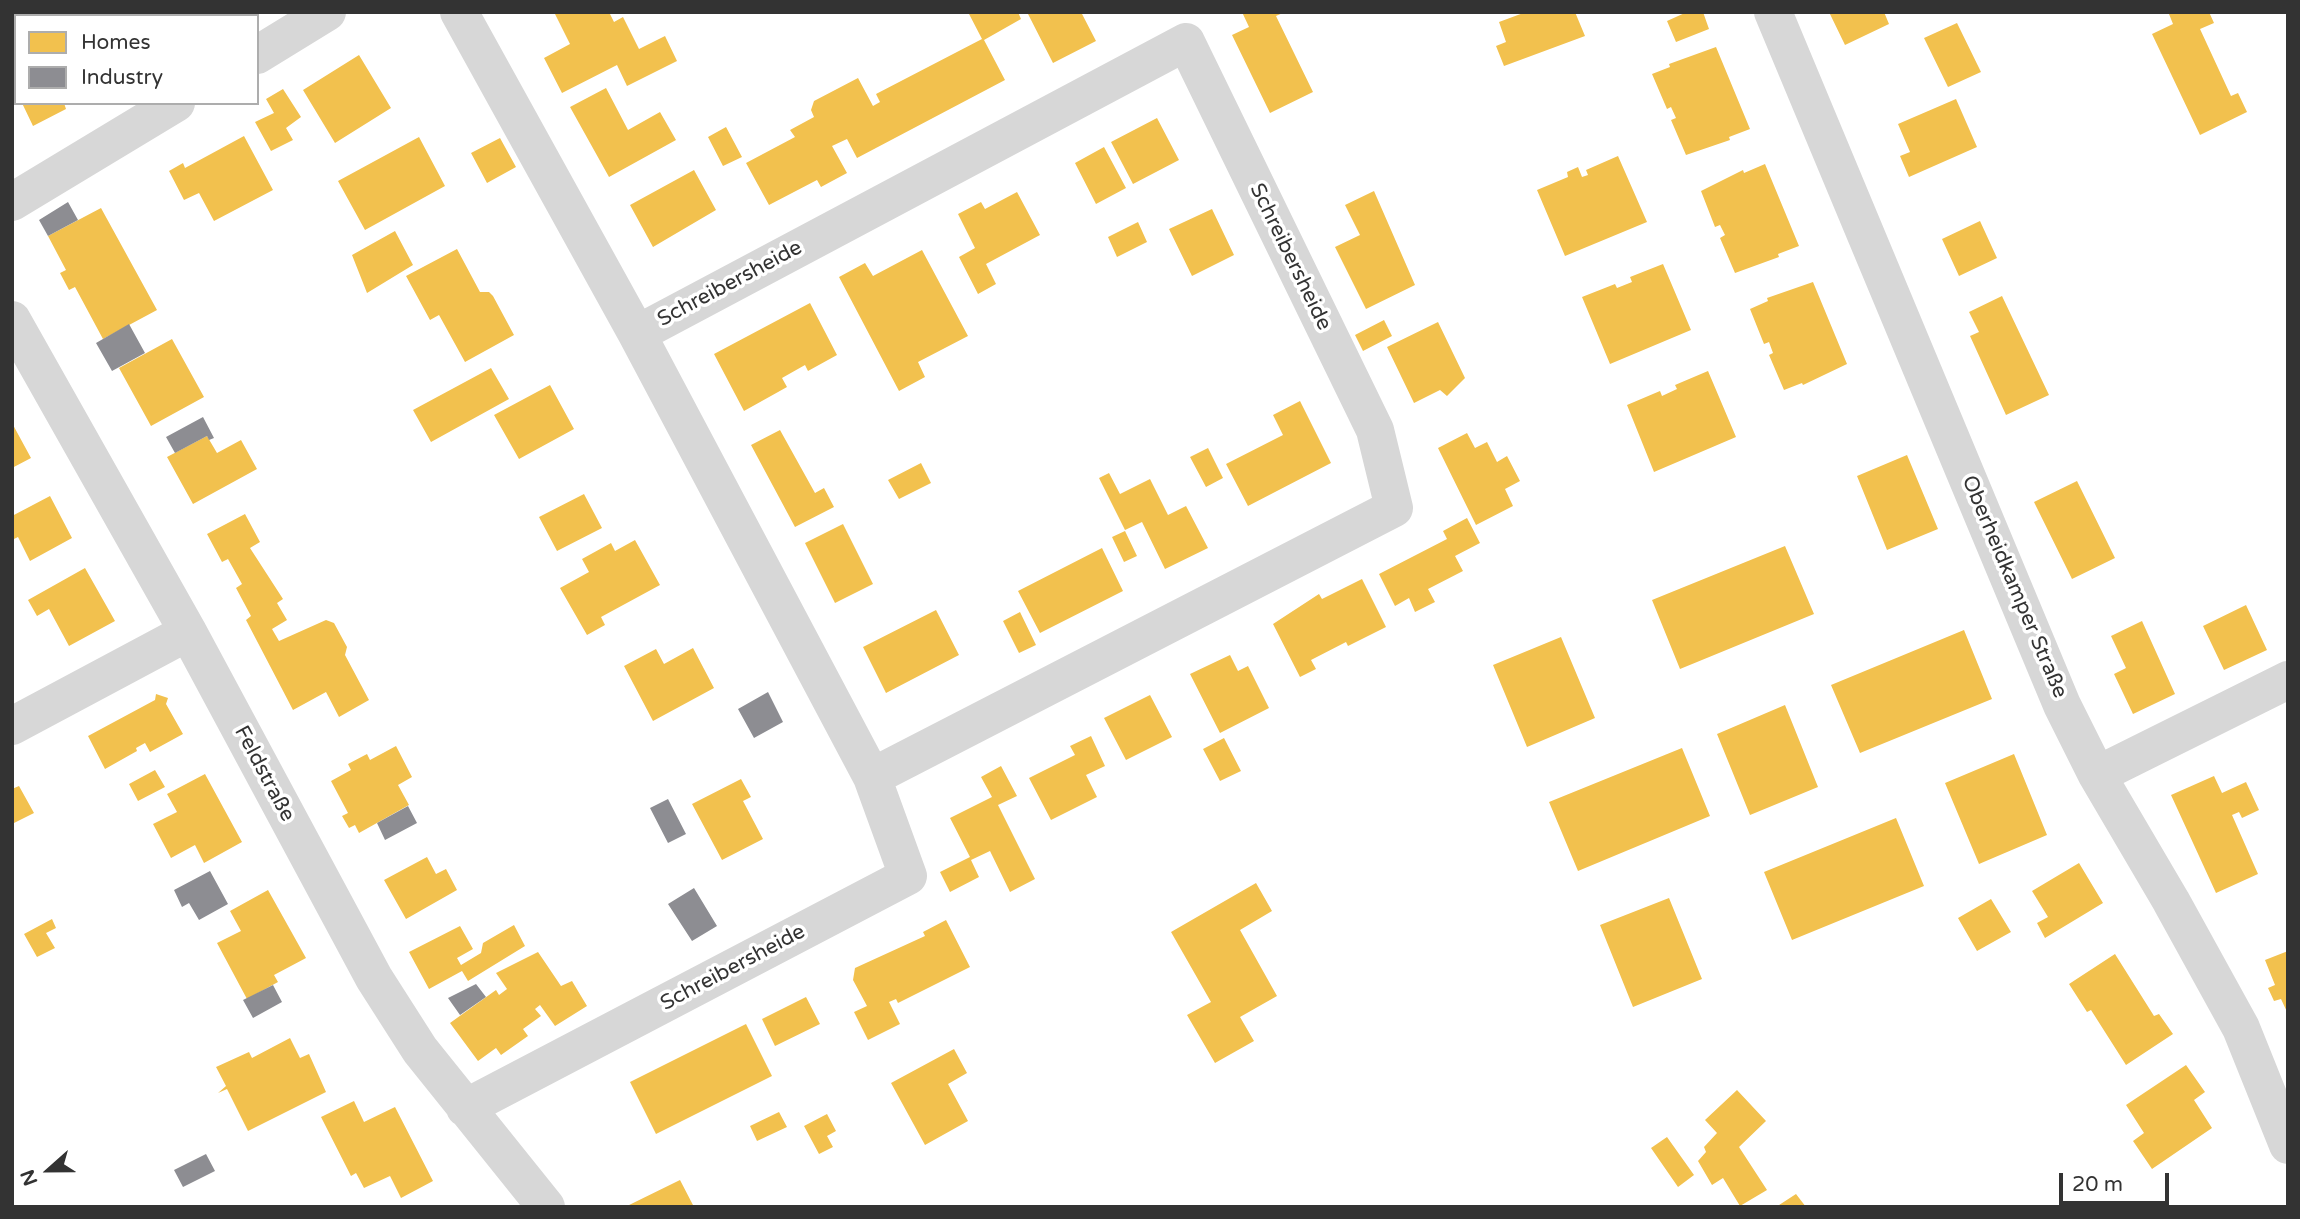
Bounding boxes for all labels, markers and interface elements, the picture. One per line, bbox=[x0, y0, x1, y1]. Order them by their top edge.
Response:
legend bbox=[14, 14, 259, 105]
text: Homes bbox=[81, 30, 151, 55]
text: Industry bbox=[81, 65, 163, 90]
street label: Schreibersheide bbox=[1244, 180, 1336, 334]
street label: Schreibersheide bbox=[653, 235, 807, 333]
street label: Oberheidkamper Straße bbox=[1956, 472, 2072, 702]
street label: Feldstraße bbox=[228, 722, 300, 826]
street label: Schreibersheide bbox=[656, 919, 810, 1017]
north arrow bbox=[14, 1135, 84, 1205]
scale bar bbox=[2062, 1160, 2172, 1204]
text: N bbox=[16, 1166, 42, 1189]
text: 20 m bbox=[2072, 1172, 2123, 1197]

